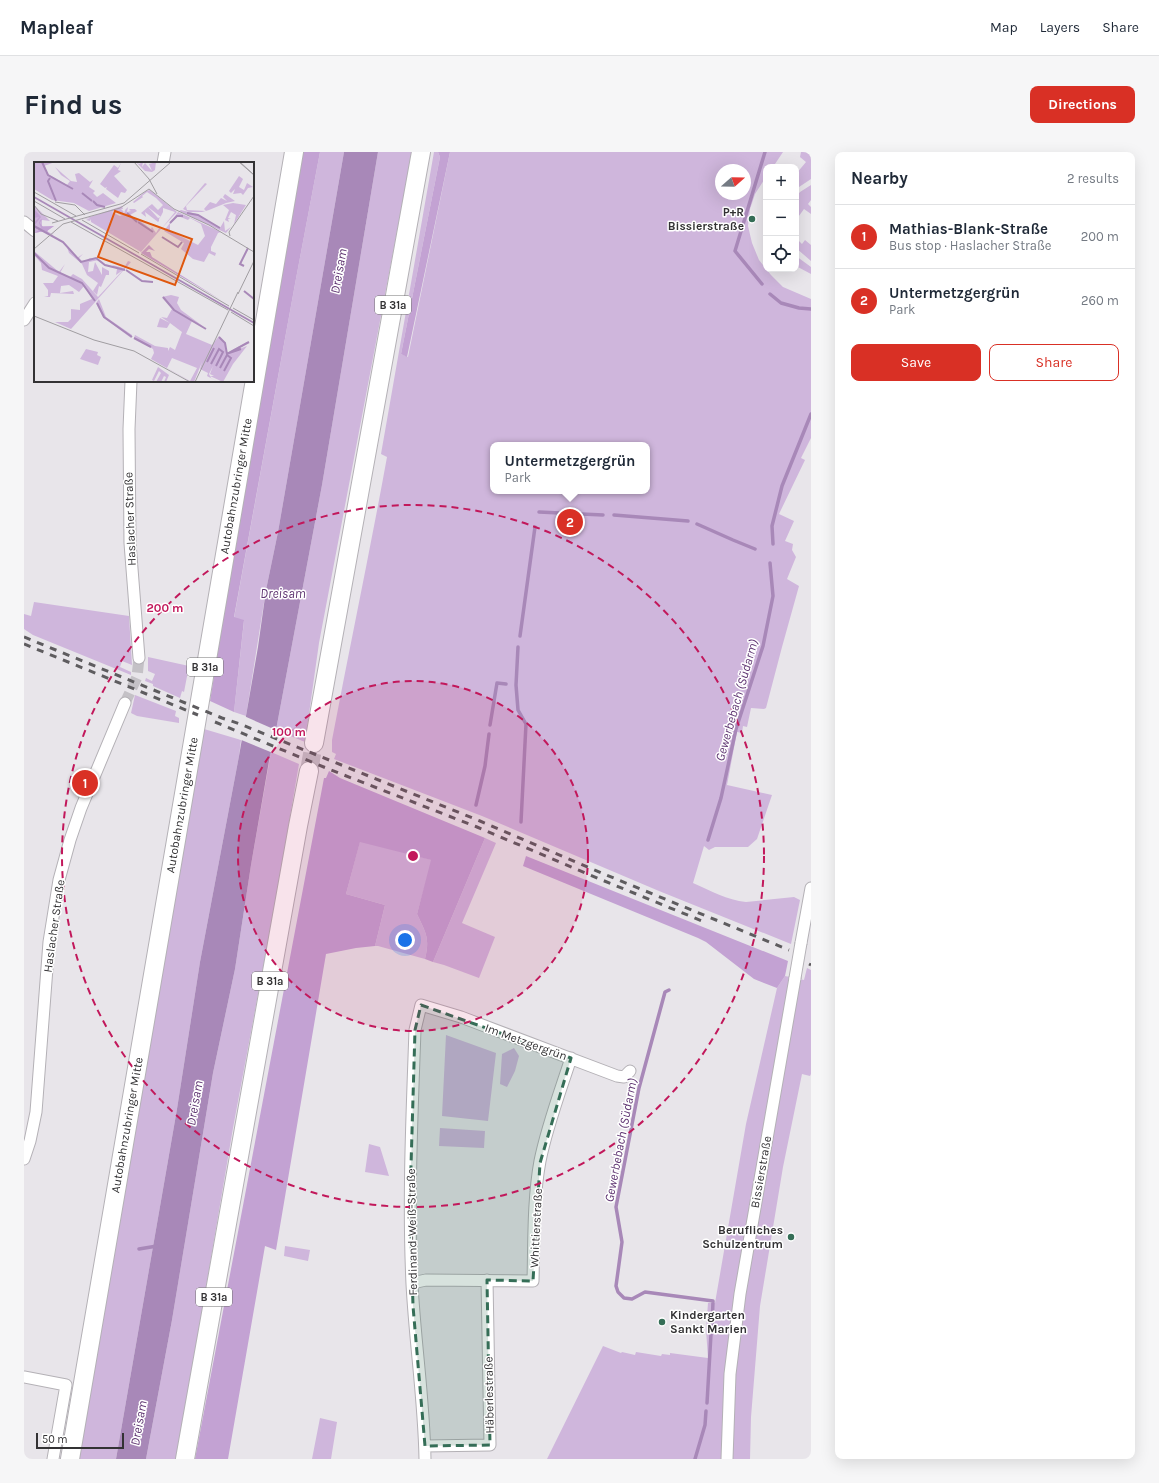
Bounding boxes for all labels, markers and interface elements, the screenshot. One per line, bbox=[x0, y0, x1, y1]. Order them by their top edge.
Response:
text: Mapleaf bbox=[20, 17, 93, 39]
text: Map bbox=[990, 19, 1018, 36]
text: Layers bbox=[1040, 19, 1080, 36]
text: Share bbox=[1102, 19, 1139, 36]
button: Directions bbox=[1030, 86, 1135, 123]
text: Find us bbox=[24, 88, 123, 121]
inset map bbox=[34, 162, 254, 382]
north arrow bbox=[715, 164, 751, 200]
map controls bbox=[763, 164, 799, 272]
button: + bbox=[763, 164, 799, 200]
text: Nearby bbox=[851, 168, 908, 188]
text: 2 results bbox=[1067, 171, 1119, 186]
button: − bbox=[763, 200, 799, 236]
place label: P+R Bissierstraße bbox=[668, 205, 744, 233]
marker: P+R Bissierstraße bbox=[747, 214, 757, 224]
text: Mathias-Blank-Straße bbox=[889, 220, 1048, 238]
text: 1 bbox=[862, 229, 866, 244]
text: 200 m bbox=[1081, 229, 1119, 244]
button: locate bbox=[763, 236, 799, 272]
text: Bus stop · Haslacher Straße bbox=[889, 238, 1052, 253]
water label: Dreisam bbox=[327, 247, 350, 295]
text: Untermetzgergrün bbox=[889, 284, 1020, 302]
text: 2 bbox=[860, 293, 868, 308]
text: 260 m bbox=[1081, 293, 1119, 308]
road number: B 31a bbox=[375, 296, 411, 314]
text: Park bbox=[889, 302, 915, 317]
button: Save bbox=[851, 344, 981, 381]
button: Share bbox=[989, 344, 1119, 381]
street label: Autobahnzubringer Mitte bbox=[217, 417, 255, 555]
popup bbox=[490, 442, 650, 494]
text: Untermetzgergrün bbox=[505, 452, 635, 470]
text: Park bbox=[505, 470, 531, 485]
street label: Haslacher Straße bbox=[121, 472, 139, 566]
pin: 2 bbox=[557, 507, 583, 537]
water label: Dreisam bbox=[260, 586, 306, 601]
text: 200 m bbox=[147, 601, 183, 615]
water label: Gewerbebach (Südarm) bbox=[712, 638, 761, 763]
road number: B 31a bbox=[187, 658, 223, 676]
text: 100 m bbox=[272, 725, 306, 739]
street label: Autobahnzubringer Mitte bbox=[163, 736, 201, 874]
pin: 1 bbox=[72, 768, 98, 798]
centre of rings bbox=[406, 849, 420, 863]
street label: Haslacher Straße bbox=[41, 879, 67, 973]
your location bbox=[395, 930, 415, 950]
road number: B 31a bbox=[252, 972, 288, 990]
street label: Im Metzgergrün bbox=[483, 1021, 569, 1063]
street label: Autobahnzubringer Mitte bbox=[108, 1056, 146, 1194]
water label: Gewerbebach (Südarm) bbox=[601, 1077, 640, 1203]
water label: Dreisam bbox=[183, 1079, 206, 1127]
street label: Bissierstraße bbox=[748, 1135, 774, 1209]
street label: Ferdinand-Weiß-Straße bbox=[404, 1168, 420, 1296]
street label: Whittierstraße bbox=[527, 1188, 545, 1268]
place label: Berufliches Schulzentrum bbox=[702, 1223, 783, 1251]
marker: Berufliches Schulzentrum bbox=[786, 1232, 796, 1242]
road number: B 31a bbox=[196, 1288, 232, 1306]
place label: Kindergarten Sankt Marien bbox=[670, 1308, 747, 1336]
marker: Kindergarten Sankt Marien bbox=[657, 1317, 667, 1327]
street label: Häberlestraße bbox=[481, 1356, 497, 1434]
water label: Dreisam bbox=[127, 1399, 150, 1447]
scale bar bbox=[36, 1431, 124, 1450]
text: 50 m bbox=[42, 1433, 68, 1446]

